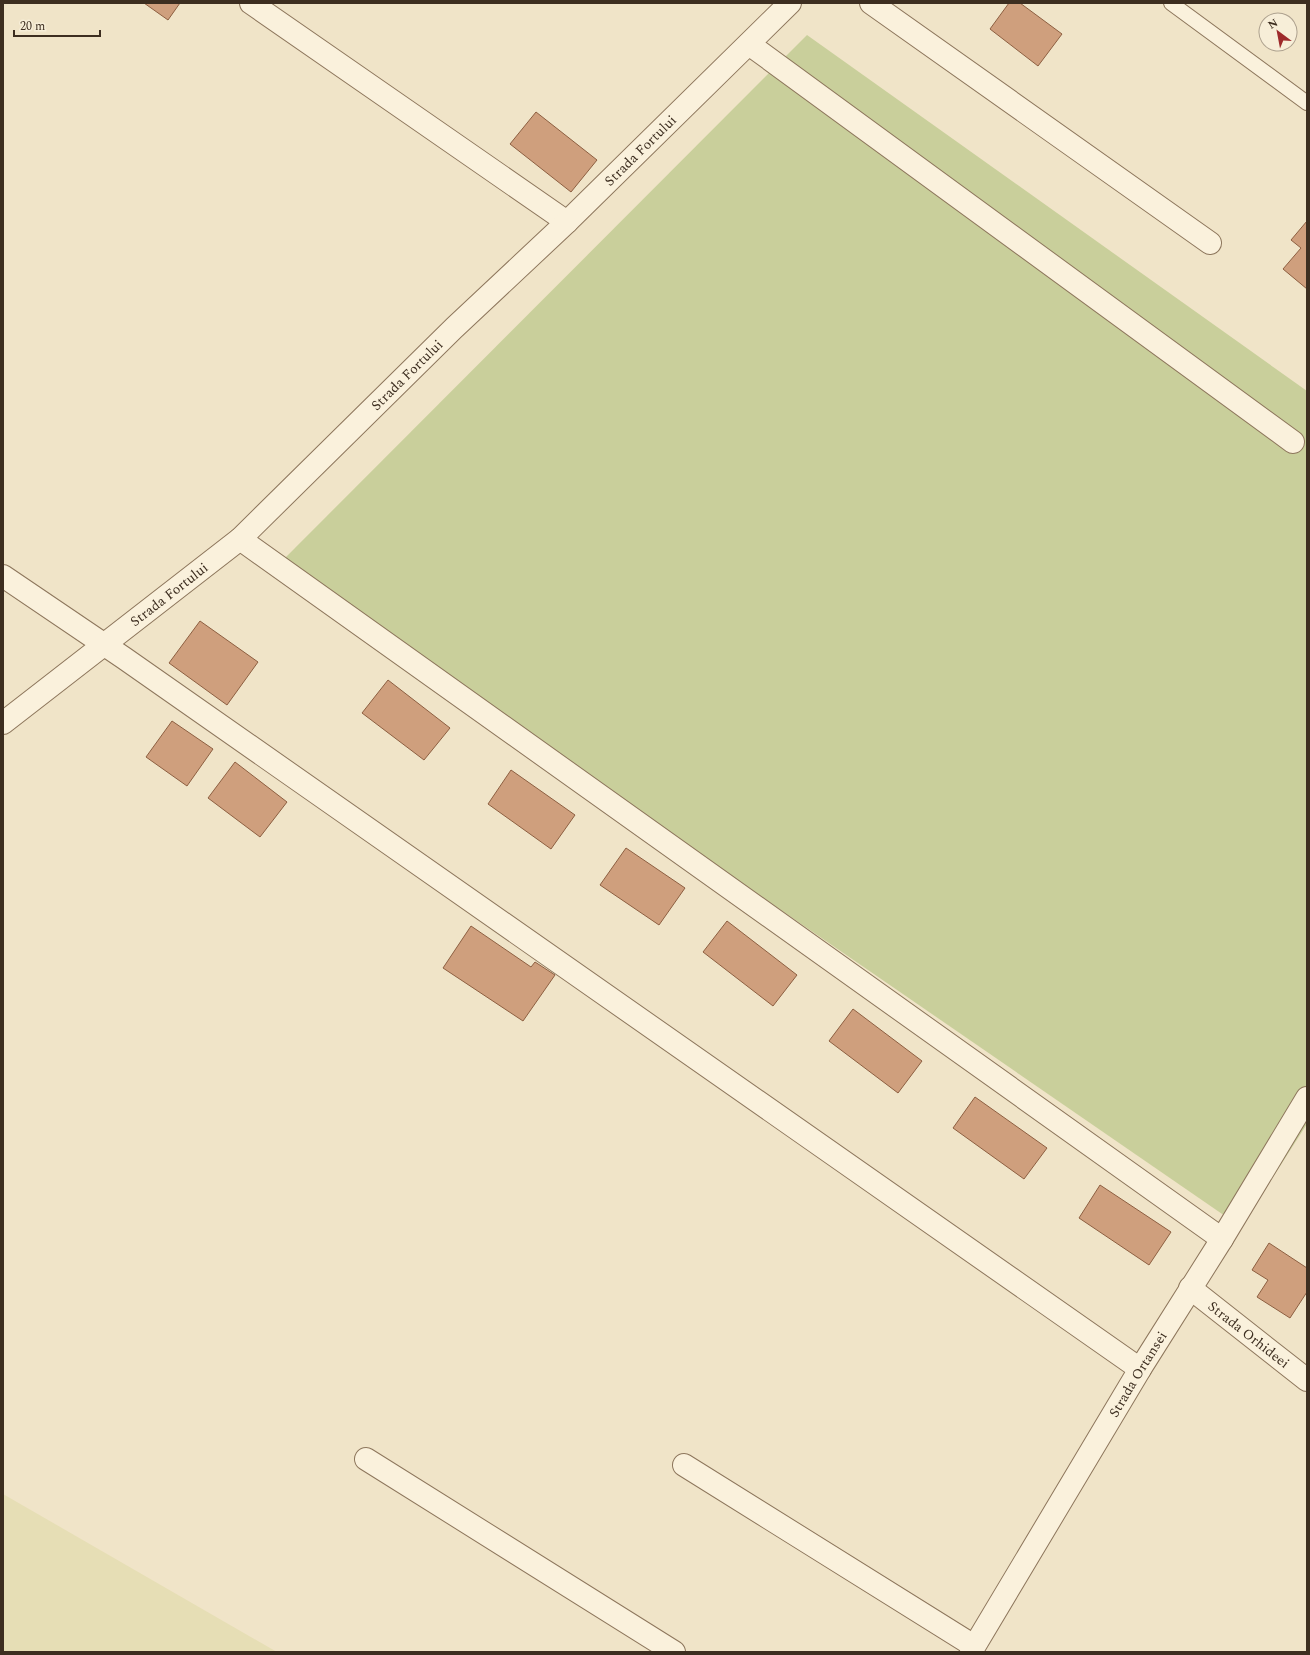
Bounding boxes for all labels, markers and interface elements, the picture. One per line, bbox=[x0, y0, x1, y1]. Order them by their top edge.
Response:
scale bar bbox=[14, 12, 100, 38]
north arrow bbox=[1258, 12, 1298, 52]
text: N bbox=[1265, 14, 1281, 34]
text: 20 m bbox=[20, 17, 45, 36]
street label: Strada Fortului bbox=[599, 110, 681, 191]
street label: Strada Fortului bbox=[366, 334, 447, 415]
street label: Strada Fortului bbox=[125, 557, 212, 631]
street label: Strada Orhideei bbox=[1204, 1296, 1294, 1373]
street label: Strada Ortansei bbox=[1103, 1327, 1172, 1421]

